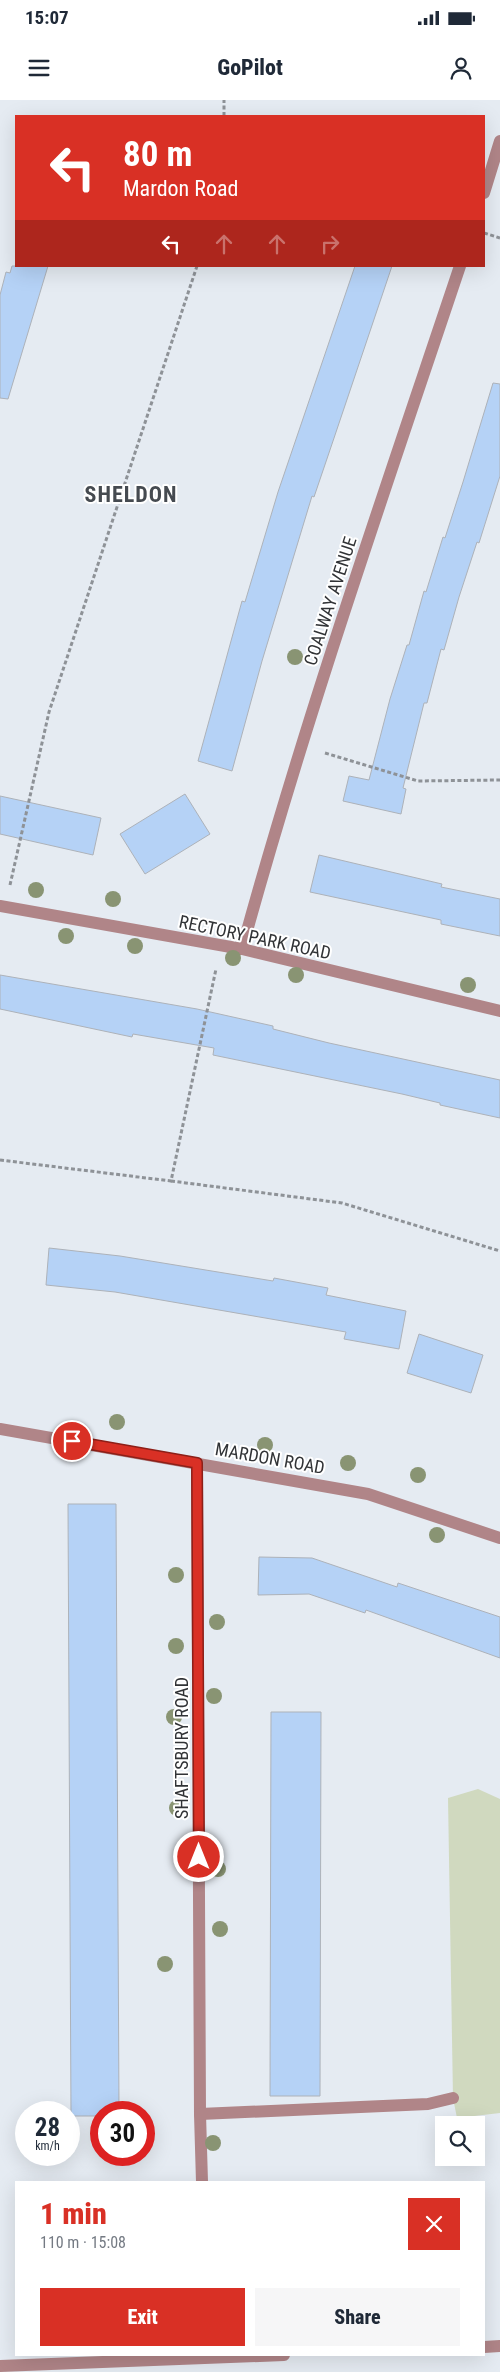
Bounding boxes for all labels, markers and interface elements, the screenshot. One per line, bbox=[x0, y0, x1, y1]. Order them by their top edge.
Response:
text: 15:07 bbox=[25, 6, 69, 29]
icon: menu bbox=[25, 54, 53, 82]
icon: person bbox=[447, 54, 475, 82]
text: GoPilot bbox=[217, 55, 283, 80]
text: 80 m bbox=[123, 134, 192, 175]
icon: left bbox=[40, 135, 105, 200]
text: Mardon Road bbox=[123, 176, 239, 201]
icon: left bbox=[157, 230, 185, 258]
icon: ahead bbox=[210, 230, 238, 258]
icon: ahead bbox=[263, 230, 291, 258]
icon: right bbox=[316, 230, 344, 258]
district label: SHELDON bbox=[85, 482, 177, 507]
street label: COALWAY AVENUE bbox=[299, 534, 361, 668]
street label: RECTORY PARK ROAD bbox=[177, 911, 333, 963]
pin bbox=[51, 1420, 93, 1462]
icon: arrive bbox=[58, 1427, 86, 1455]
street label: MARDON ROAD bbox=[214, 1438, 326, 1478]
street label: SHAFTSBURY ROAD bbox=[171, 1677, 192, 1819]
position arrow bbox=[172, 1830, 224, 1882]
speed limit sign: 30 bbox=[90, 2101, 155, 2166]
text: 28 bbox=[35, 2113, 60, 2142]
map controls bbox=[435, 2116, 485, 2166]
button: search bbox=[435, 2116, 485, 2166]
text: km/h bbox=[35, 2139, 60, 2153]
text: 1 min bbox=[40, 2196, 107, 2231]
button: close bbox=[408, 2198, 460, 2250]
text: 110 m · 15:08 bbox=[40, 2233, 126, 2252]
button: Exit bbox=[40, 2288, 245, 2346]
button: Share bbox=[255, 2288, 460, 2346]

